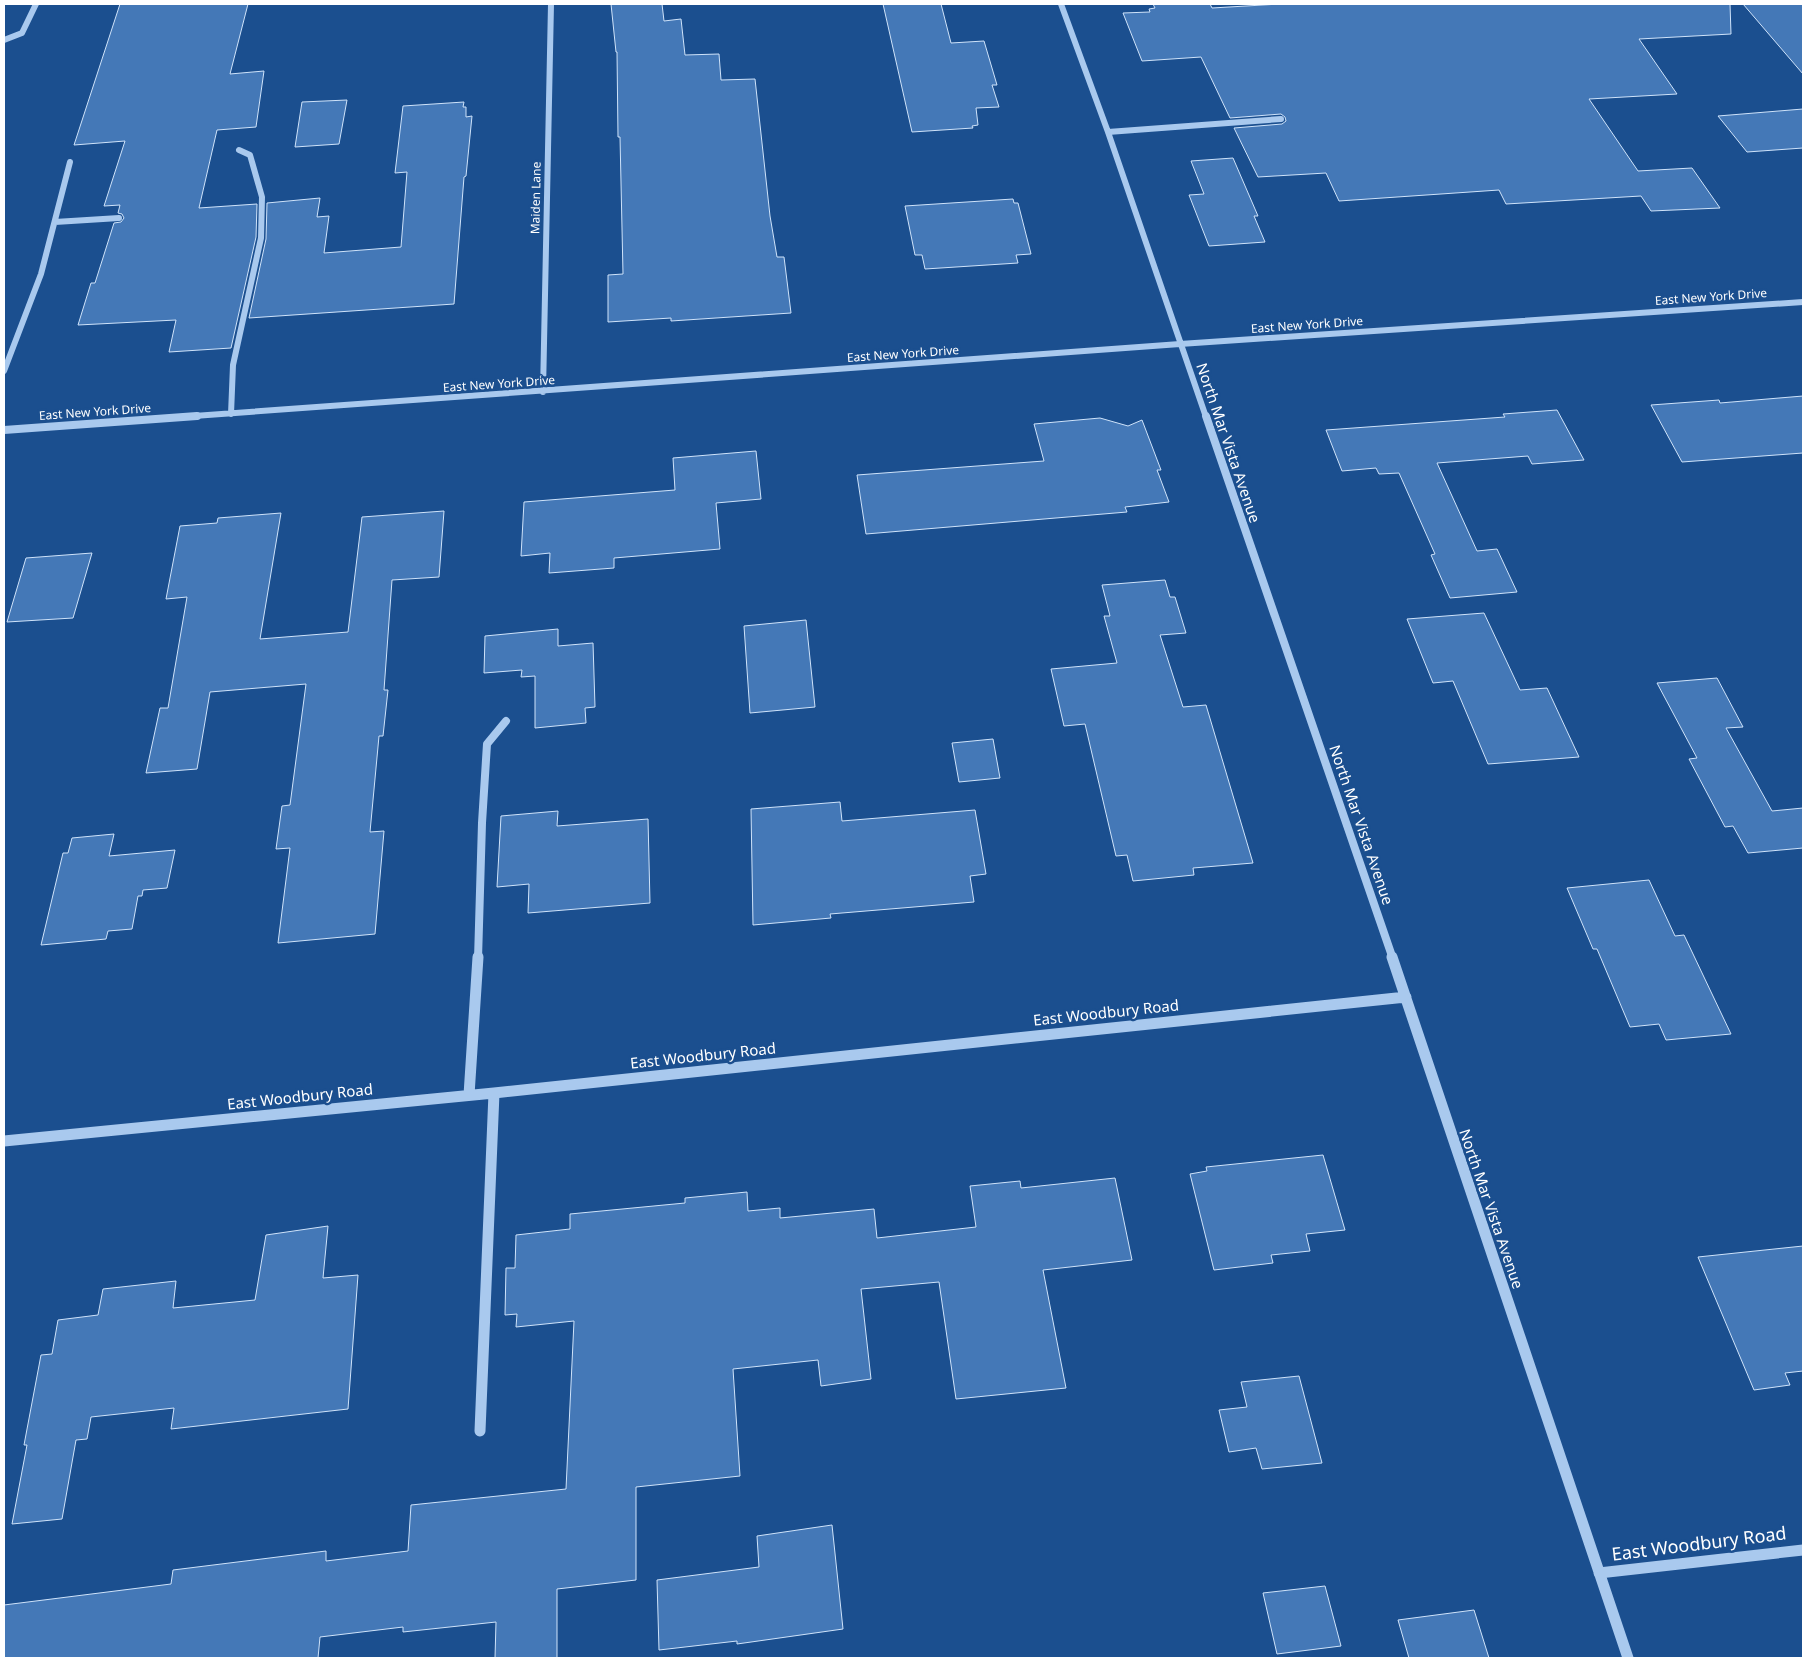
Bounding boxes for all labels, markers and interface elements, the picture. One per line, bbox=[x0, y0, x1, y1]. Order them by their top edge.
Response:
street label: Maiden Lane bbox=[526, 161, 545, 234]
street label: East New York Drive bbox=[1654, 284, 1768, 309]
street label: East New York Drive bbox=[1250, 312, 1364, 337]
street label: East New York Drive bbox=[846, 341, 960, 366]
street label: North Mar Vista Avenue bbox=[1192, 360, 1266, 525]
street label: East New York Drive bbox=[442, 371, 556, 396]
street label: East New York Drive bbox=[38, 399, 152, 424]
street label: North Mar Vista Avenue bbox=[1325, 742, 1399, 907]
street label: East Woodbury Road bbox=[1032, 994, 1180, 1030]
street label: East Woodbury Road bbox=[629, 1037, 777, 1073]
street label: East Woodbury Road bbox=[226, 1078, 374, 1114]
street label: North Mar Vista Avenue bbox=[1455, 1126, 1529, 1291]
street label: East Woodbury Road bbox=[1610, 1520, 1788, 1566]

